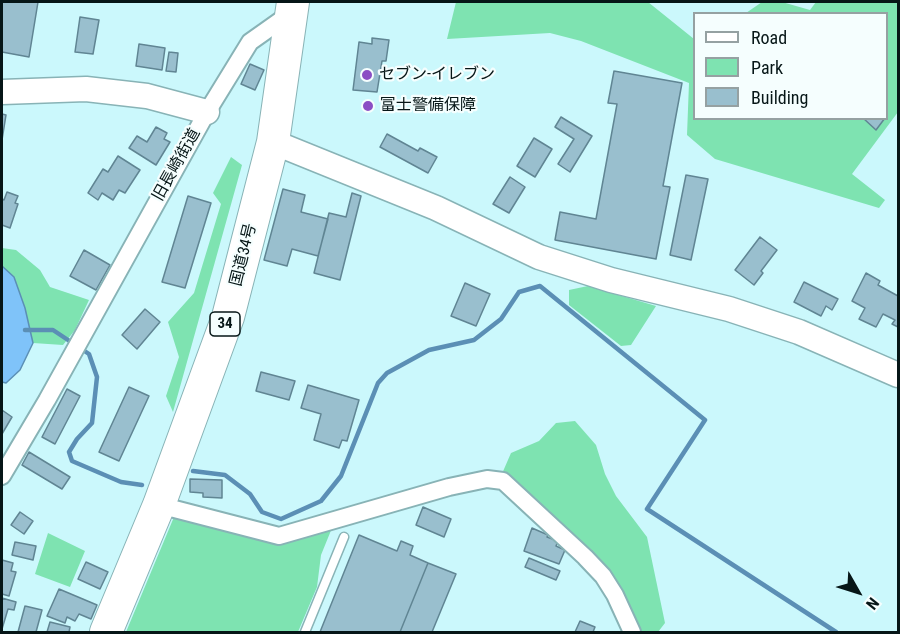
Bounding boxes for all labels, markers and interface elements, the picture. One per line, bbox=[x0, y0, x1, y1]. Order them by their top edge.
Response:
legend bbox=[693, 12, 888, 120]
text: Road bbox=[751, 27, 787, 48]
text: Park bbox=[751, 57, 783, 78]
place label: セブン-イレブン bbox=[379, 65, 495, 85]
marker: セブン-イレブン bbox=[360, 68, 374, 82]
text: Building bbox=[751, 87, 808, 108]
place label: 富士警備保障 bbox=[380, 96, 476, 116]
marker: 富士警備保障 bbox=[361, 99, 375, 113]
street label: 旧長崎街道 bbox=[149, 125, 205, 205]
street label: 国道34号 bbox=[227, 222, 261, 288]
road number: 34 bbox=[210, 312, 240, 336]
north arrow bbox=[828, 562, 888, 622]
text: N bbox=[862, 594, 883, 613]

